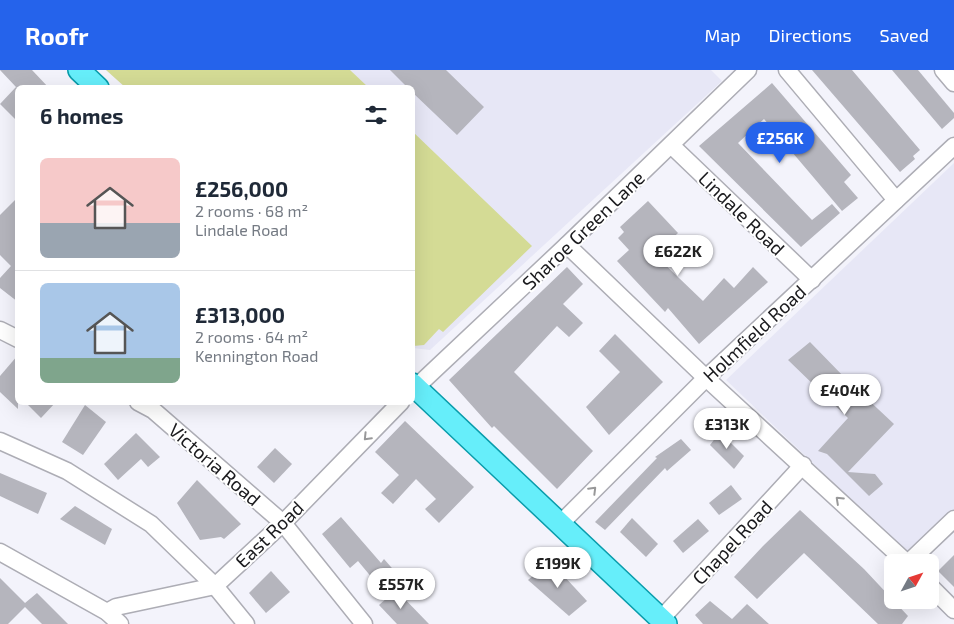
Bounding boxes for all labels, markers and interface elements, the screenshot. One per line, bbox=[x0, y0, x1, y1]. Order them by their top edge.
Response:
text: Roofr bbox=[25, 21, 89, 50]
text: Map bbox=[704, 24, 741, 46]
text: Directions bbox=[769, 24, 852, 46]
text: Saved bbox=[880, 24, 929, 46]
icon: filters bbox=[362, 101, 390, 129]
text: 6 homes bbox=[40, 103, 123, 128]
pin: £256K bbox=[745, 122, 815, 164]
text: £256K bbox=[756, 128, 804, 147]
street label: Sharoe Green Lane bbox=[517, 166, 649, 294]
street label: Lindale Road bbox=[694, 166, 790, 260]
text: £256,000 bbox=[195, 176, 288, 201]
icon: home bbox=[80, 178, 140, 238]
text: 2 rooms · 68 m² bbox=[195, 201, 308, 220]
text: Lindale Road bbox=[195, 220, 288, 239]
pin: £622K bbox=[643, 234, 713, 277]
text: £622K bbox=[654, 241, 702, 260]
street label: Holmfield Road bbox=[698, 280, 810, 386]
text: £313,000 bbox=[195, 302, 285, 327]
icon: home bbox=[80, 303, 140, 363]
text: 2 rooms · 64 m² bbox=[195, 327, 308, 346]
text: Kennington Road bbox=[195, 346, 319, 365]
pin: £404K bbox=[810, 374, 880, 416]
text: £404K bbox=[820, 380, 870, 399]
pin: £313K bbox=[692, 408, 762, 450]
text: £313K bbox=[705, 414, 749, 433]
street label: Victoria Road bbox=[164, 418, 266, 510]
one-way arrow bbox=[364, 432, 373, 441]
one-way arrow bbox=[587, 487, 596, 496]
street label: Chapel Road bbox=[687, 495, 777, 589]
street label: East Road bbox=[230, 496, 308, 572]
one-way arrow bbox=[836, 497, 845, 506]
pin: £199K bbox=[523, 546, 593, 589]
text: £199K bbox=[535, 553, 581, 572]
north arrow bbox=[884, 554, 939, 609]
map controls bbox=[884, 554, 939, 609]
pin: £557K bbox=[366, 568, 436, 610]
text: £557K bbox=[378, 574, 424, 593]

